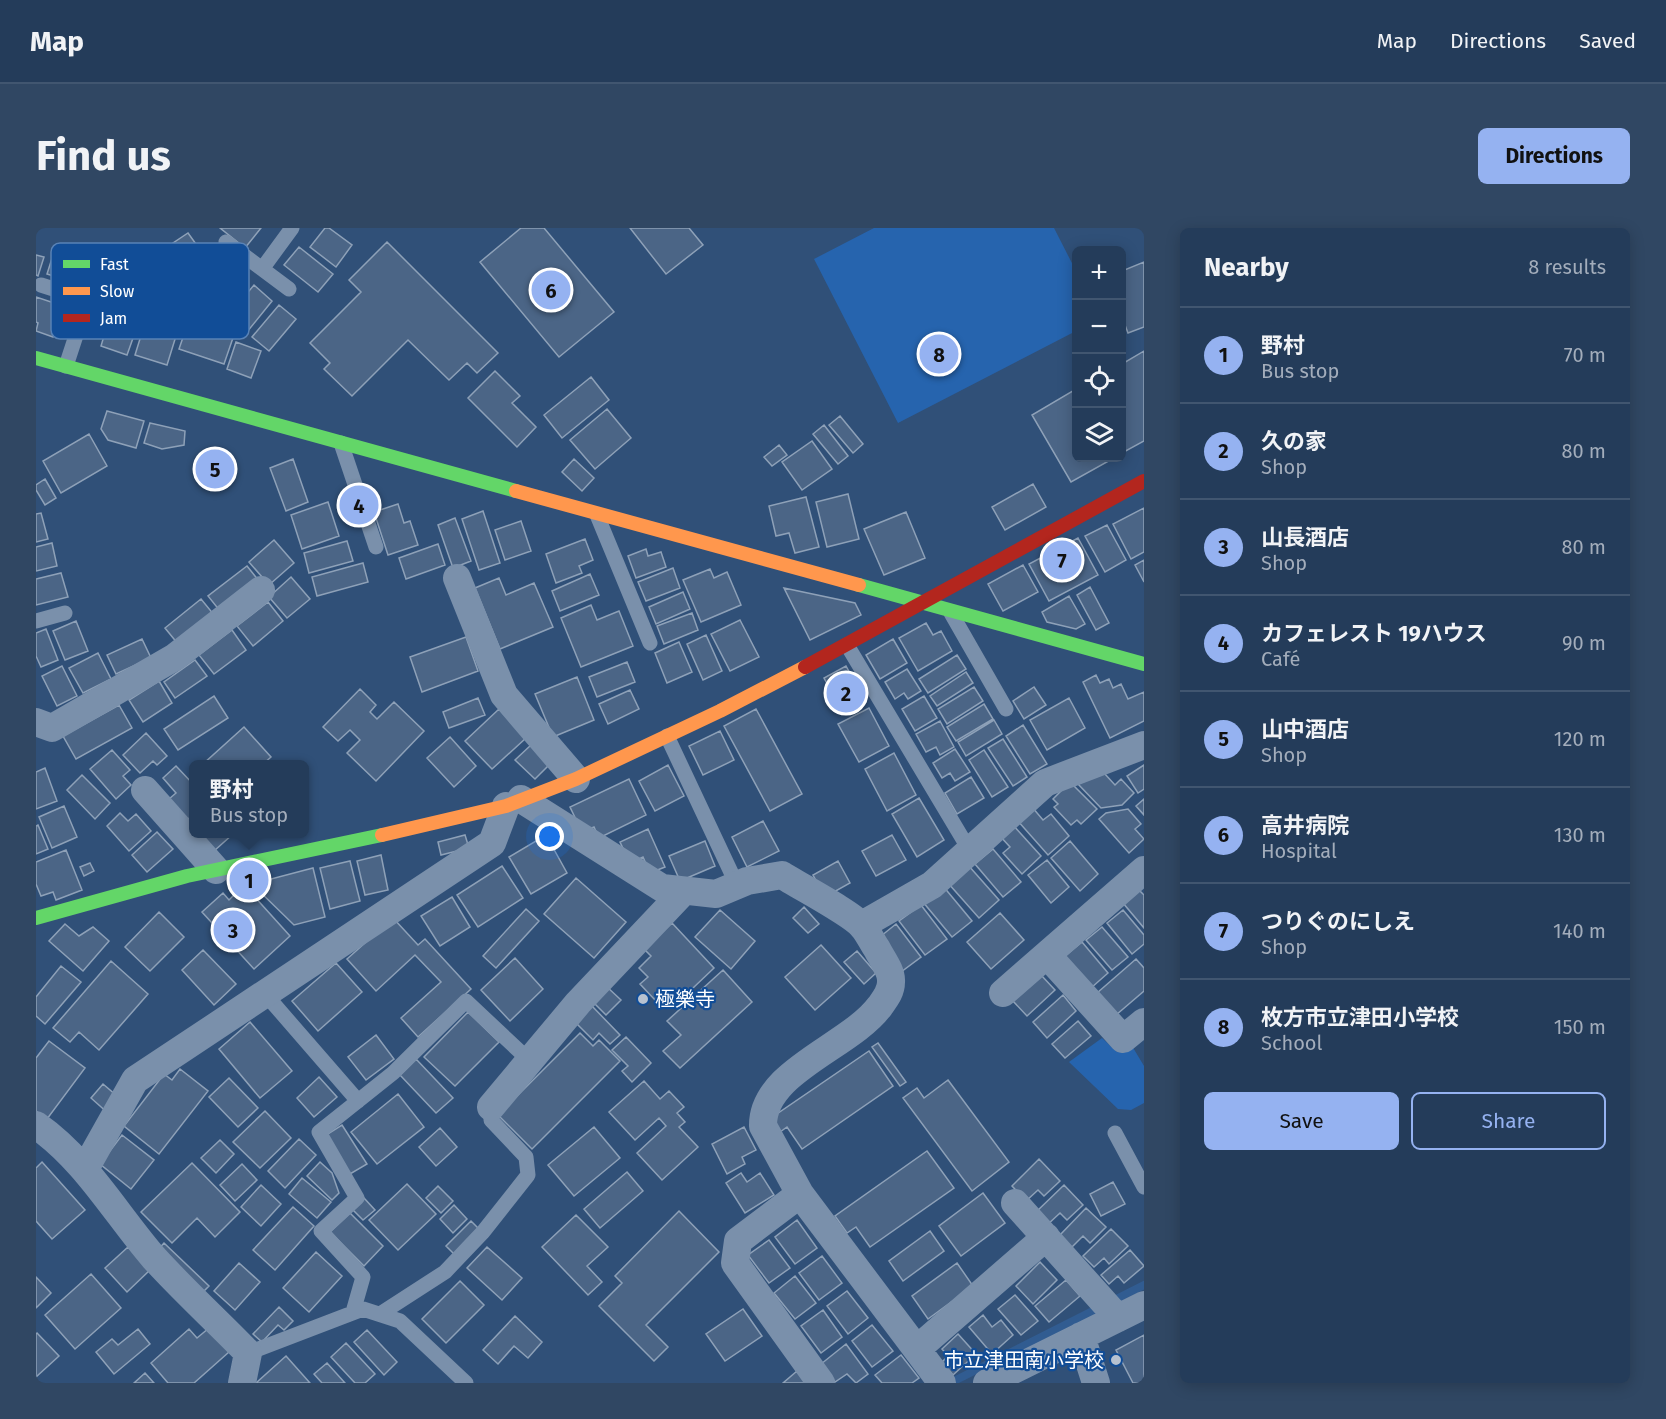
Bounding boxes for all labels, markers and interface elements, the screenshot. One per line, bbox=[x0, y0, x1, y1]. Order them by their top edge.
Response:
text: Map bbox=[30, 25, 84, 58]
text: Map bbox=[1377, 28, 1417, 54]
text: Directions bbox=[1450, 28, 1546, 54]
text: Saved bbox=[1579, 28, 1636, 54]
button: Directions bbox=[1478, 128, 1630, 184]
text: Find us bbox=[36, 131, 171, 181]
legend bbox=[51, 243, 249, 339]
map controls bbox=[1072, 246, 1126, 462]
button: + bbox=[1072, 246, 1126, 300]
text: Nearby bbox=[1204, 252, 1289, 283]
text: Fast bbox=[100, 255, 129, 274]
text: 8 results bbox=[1528, 255, 1606, 279]
pin: 6 bbox=[532, 268, 570, 312]
text: Slow bbox=[100, 282, 135, 301]
button: − bbox=[1072, 300, 1126, 354]
text: Jam bbox=[100, 309, 127, 328]
pin: 8 bbox=[920, 332, 958, 376]
text: 野村 bbox=[1261, 332, 1305, 359]
text: 1 bbox=[1219, 343, 1228, 367]
text: 70 m bbox=[1564, 343, 1606, 367]
button: locate bbox=[1072, 354, 1126, 408]
text: Bus stop bbox=[1261, 359, 1339, 383]
button: layers bbox=[1072, 408, 1126, 462]
text: 久の家 bbox=[1261, 428, 1327, 455]
text: 2 bbox=[1218, 439, 1229, 463]
text: 80 m bbox=[1561, 439, 1606, 463]
pin: 5 bbox=[196, 446, 234, 492]
text: Shop bbox=[1261, 455, 1307, 479]
pin: 4 bbox=[340, 482, 378, 528]
text: 山長酒店 bbox=[1261, 524, 1349, 551]
text: 3 bbox=[1218, 535, 1229, 559]
text: 80 m bbox=[1561, 535, 1606, 559]
pin: 7 bbox=[1042, 538, 1082, 582]
text: Shop bbox=[1261, 551, 1307, 575]
text: カフェレスト 19ハウス bbox=[1261, 620, 1487, 647]
text: 4 bbox=[1218, 631, 1229, 655]
text: 90 m bbox=[1562, 631, 1606, 655]
text: Café bbox=[1261, 647, 1300, 671]
pin: 2 bbox=[826, 670, 866, 716]
text: 山中酒店 bbox=[1261, 716, 1349, 743]
text: 5 bbox=[1218, 727, 1229, 751]
text: 120 m bbox=[1554, 727, 1606, 751]
text: Shop bbox=[1261, 743, 1307, 767]
popup bbox=[189, 760, 309, 838]
text: 野村 bbox=[210, 776, 254, 803]
text: Bus stop bbox=[210, 803, 288, 827]
text: 高井病院 bbox=[1261, 812, 1349, 839]
your location bbox=[535, 822, 564, 851]
text: 6 bbox=[1218, 823, 1229, 847]
text: 130 m bbox=[1554, 823, 1606, 847]
text: Hospital bbox=[1261, 839, 1337, 863]
pin: 1 bbox=[230, 858, 268, 902]
pin: 3 bbox=[214, 908, 252, 952]
text: つりぐのにしえ bbox=[1261, 908, 1415, 935]
text: 7 bbox=[1219, 919, 1228, 943]
text: 140 m bbox=[1553, 919, 1606, 943]
text: Shop bbox=[1261, 935, 1307, 959]
place label: 極樂寺 bbox=[655, 987, 715, 1011]
marker: 極樂寺 bbox=[636, 992, 650, 1006]
text: 枚方市立津田小学校 bbox=[1261, 1004, 1459, 1031]
text: 8 bbox=[1218, 1015, 1229, 1039]
text: 150 m bbox=[1554, 1015, 1606, 1039]
text: School bbox=[1261, 1031, 1322, 1055]
button: Save bbox=[1204, 1092, 1399, 1150]
button: Share bbox=[1411, 1092, 1606, 1150]
place label: 市立津田南小学校 bbox=[944, 1348, 1104, 1372]
marker: 市立津田南小学校 bbox=[1109, 1353, 1123, 1367]

